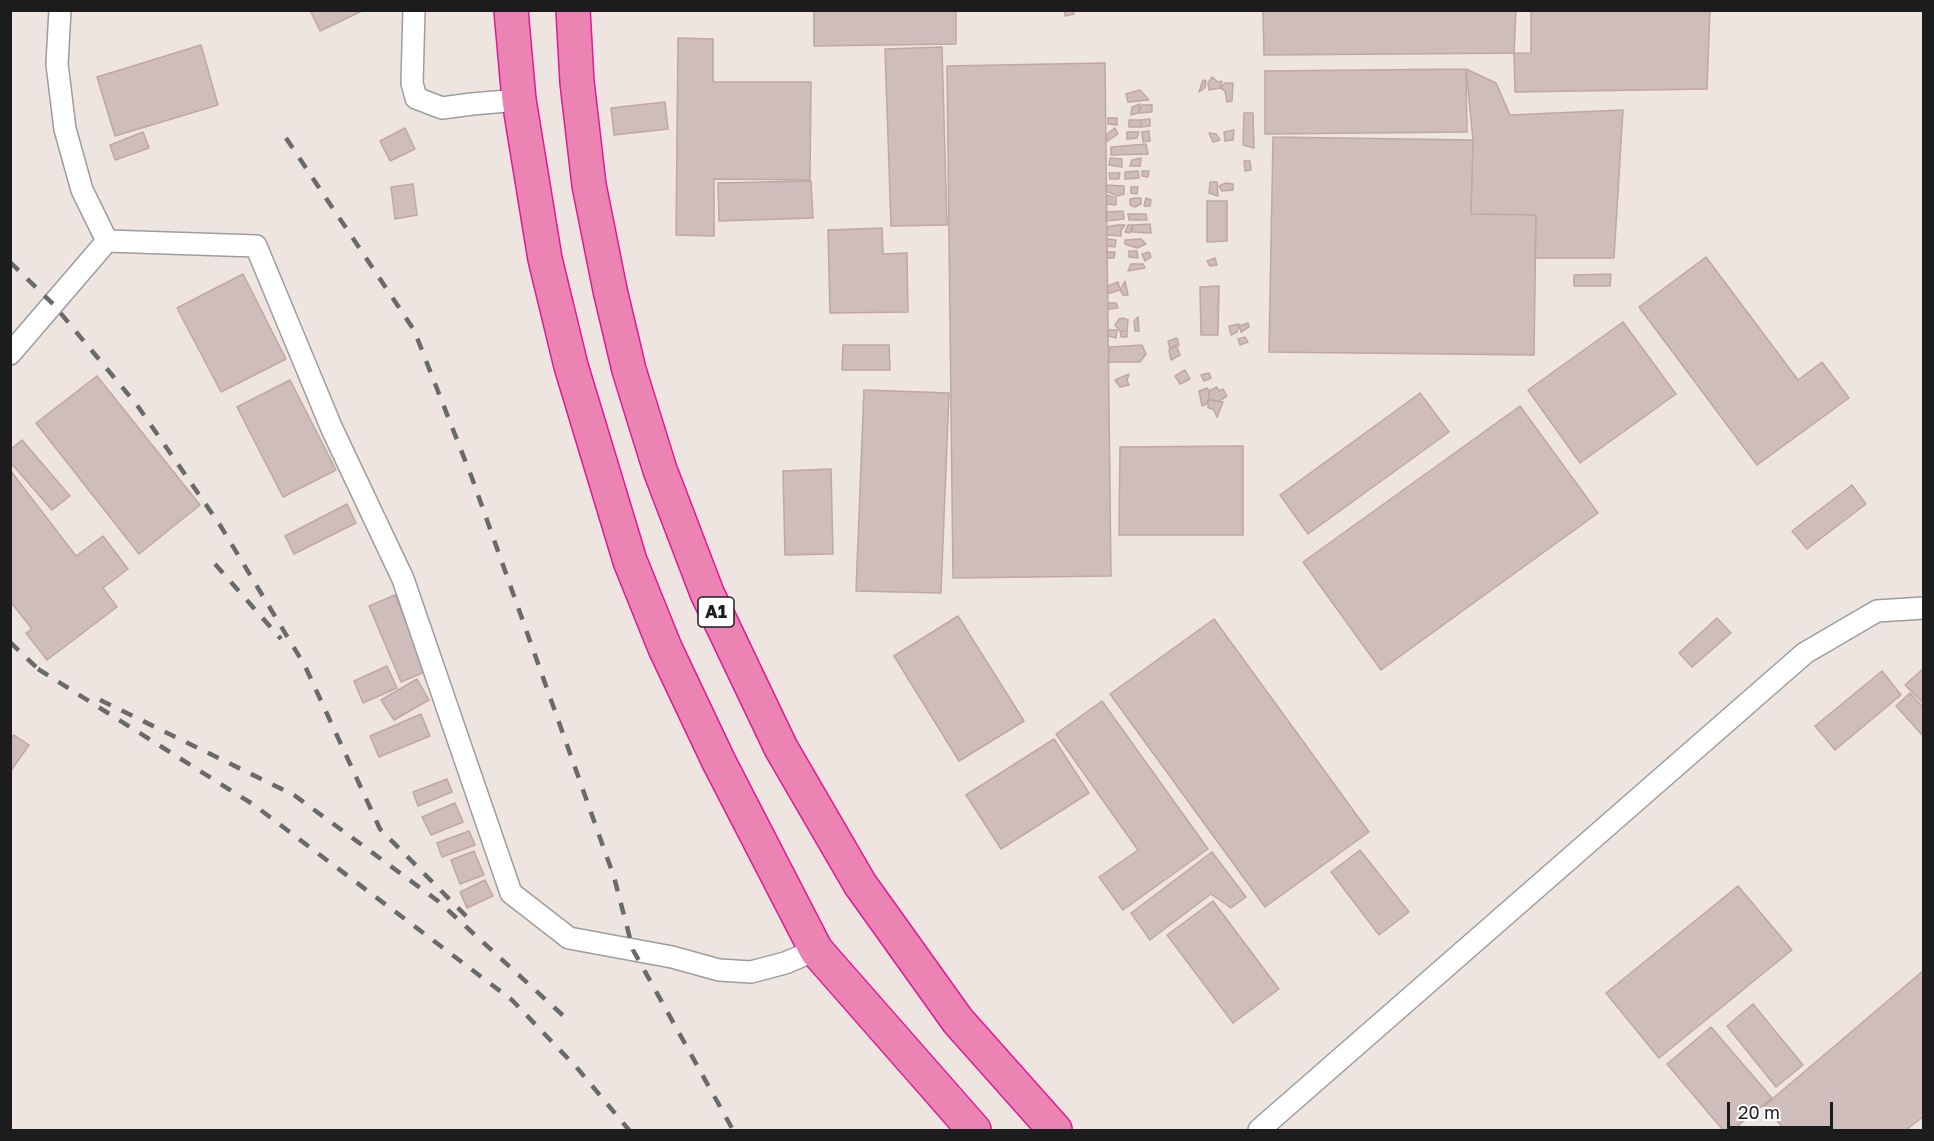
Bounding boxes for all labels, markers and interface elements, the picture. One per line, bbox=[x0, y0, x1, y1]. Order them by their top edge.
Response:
road number: A1 bbox=[698, 597, 734, 627]
scale bar bbox=[1730, 1090, 1836, 1128]
text: 20 m bbox=[1738, 1101, 1780, 1123]

